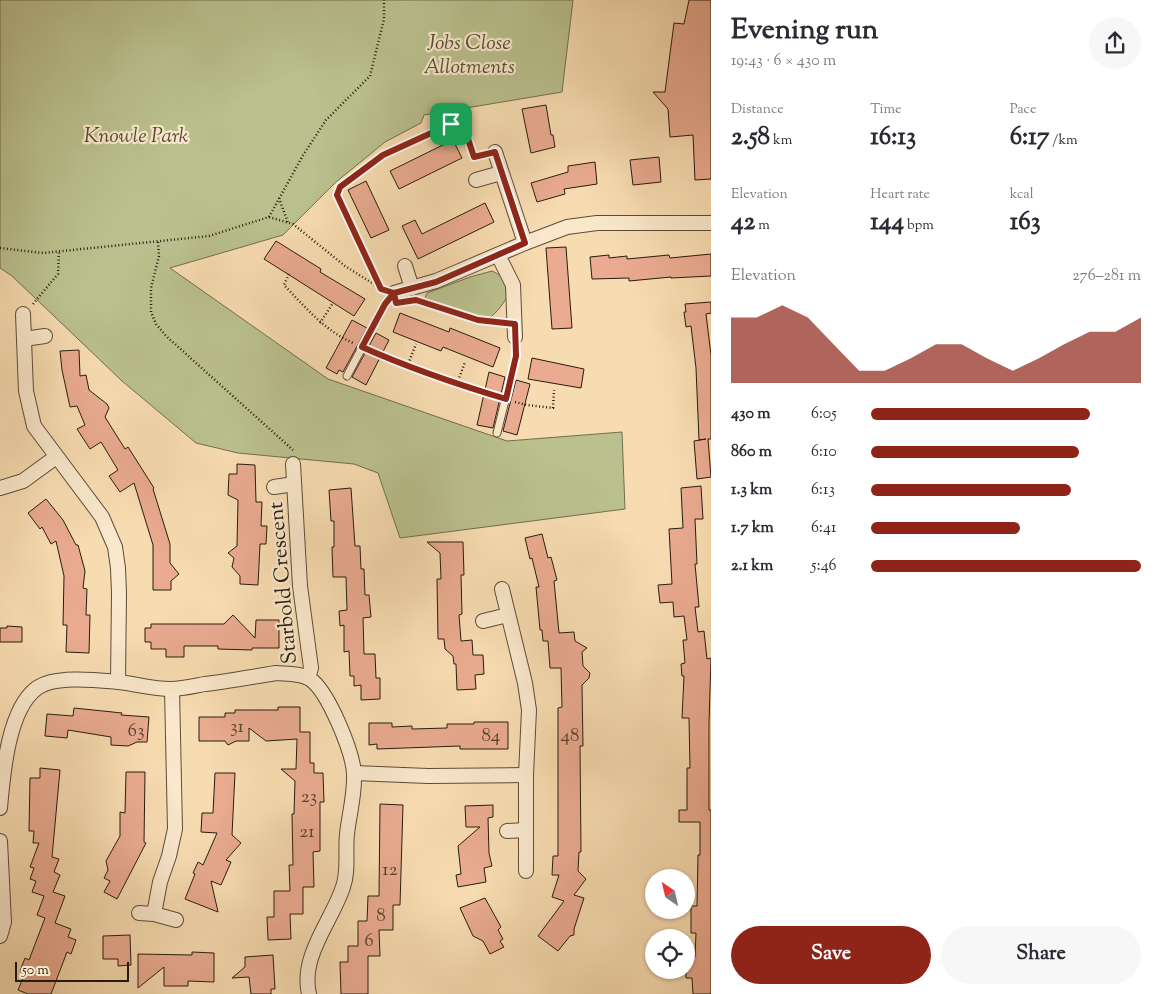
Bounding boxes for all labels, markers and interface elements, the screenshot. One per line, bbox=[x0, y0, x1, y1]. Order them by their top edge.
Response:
text: Evening run bbox=[731, 11, 878, 51]
button: share bbox=[1089, 17, 1141, 69]
park label: Jobs Close Allotments bbox=[423, 29, 515, 83]
text: 19:43 · 6 × 430 m bbox=[731, 50, 836, 73]
text: Distance bbox=[731, 100, 784, 120]
text: Time bbox=[870, 100, 901, 120]
text: Pace bbox=[1010, 100, 1036, 120]
pin bbox=[430, 103, 472, 145]
icon: arrive bbox=[437, 110, 465, 138]
text: 2.58 bbox=[731, 120, 770, 156]
text: 16:13 bbox=[870, 120, 916, 156]
text: 6:17 bbox=[1010, 120, 1049, 156]
park label: Knowle Park bbox=[84, 122, 189, 152]
text: km bbox=[770, 131, 792, 151]
text: /km bbox=[1049, 131, 1078, 151]
text: Elevation bbox=[731, 185, 788, 205]
text: Heart rate bbox=[870, 185, 930, 205]
text: kcal bbox=[1010, 185, 1034, 205]
text: 42 bbox=[731, 205, 755, 241]
text: 144 bbox=[870, 205, 904, 241]
text: 163 bbox=[1010, 205, 1041, 241]
text: m bbox=[755, 216, 770, 236]
text: bpm bbox=[904, 216, 934, 236]
text: Elevation bbox=[731, 265, 796, 288]
text: 276–281 m bbox=[1072, 265, 1141, 288]
text: 430 m bbox=[731, 403, 771, 426]
text: 6:05 bbox=[811, 403, 837, 426]
text: 860 m bbox=[731, 441, 772, 464]
text: 6:10 bbox=[811, 441, 837, 464]
text: 1.3 km bbox=[731, 479, 772, 502]
text: 6:13 bbox=[811, 479, 835, 502]
street label: Starbold Crescent bbox=[262, 500, 306, 665]
text: 1.7 km bbox=[731, 517, 774, 540]
text: 6:41 bbox=[811, 517, 836, 540]
text: 2.1 km bbox=[731, 555, 773, 578]
text: 5:46 bbox=[811, 555, 837, 578]
house number: 31 bbox=[230, 714, 245, 741]
house number: 63 bbox=[127, 718, 145, 745]
house number: 84 bbox=[482, 723, 501, 750]
house number: 48 bbox=[560, 723, 580, 750]
house number: 23 bbox=[301, 784, 317, 811]
house number: 21 bbox=[299, 819, 315, 846]
house number: 12 bbox=[382, 857, 398, 884]
north arrow bbox=[645, 869, 695, 919]
map controls bbox=[645, 869, 695, 979]
house number: 8 bbox=[376, 903, 386, 930]
button: Save bbox=[731, 926, 931, 984]
button: Share bbox=[941, 926, 1141, 984]
house number: 6 bbox=[364, 928, 374, 955]
button: locate bbox=[645, 929, 695, 979]
scale bar bbox=[15, 959, 129, 982]
text: 50 m bbox=[22, 961, 49, 981]

